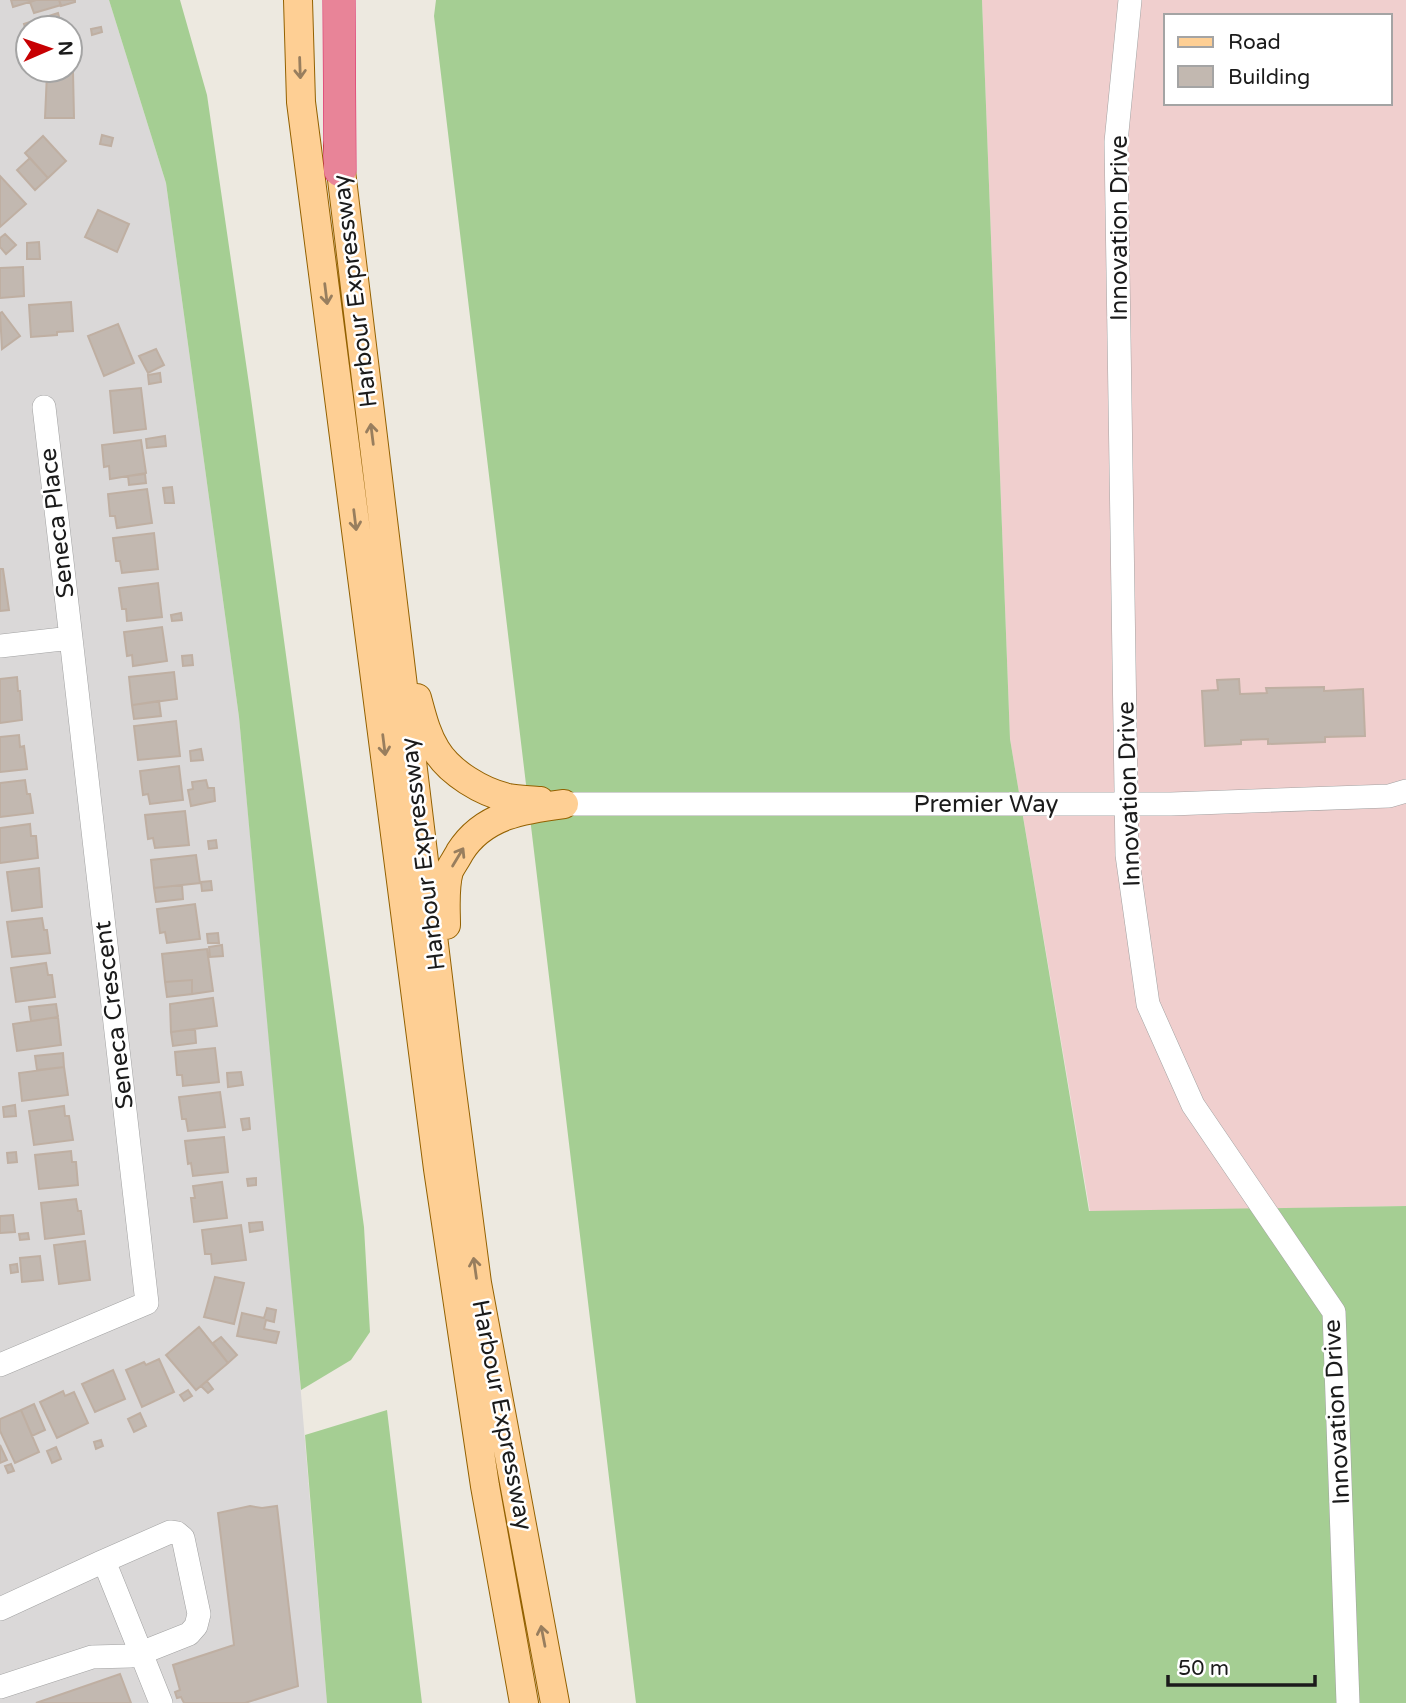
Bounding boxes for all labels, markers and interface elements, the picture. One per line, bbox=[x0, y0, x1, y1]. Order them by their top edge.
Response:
north arrow bbox=[14, 14, 84, 84]
legend bbox=[1164, 14, 1392, 105]
text: Road bbox=[1228, 30, 1281, 55]
text: N bbox=[54, 40, 76, 56]
one-way arrow bbox=[294, 56, 307, 79]
text: Building bbox=[1228, 65, 1310, 90]
street label: Innovation Drive bbox=[1105, 135, 1134, 321]
street label: Harbour Expressway bbox=[326, 173, 384, 409]
one-way arrow bbox=[320, 282, 333, 305]
one-way arrow bbox=[366, 423, 379, 446]
street label: Seneca Place bbox=[33, 446, 81, 600]
one-way arrow bbox=[348, 508, 361, 531]
street label: Innovation Drive bbox=[1111, 701, 1147, 887]
one-way arrow bbox=[377, 734, 390, 756]
street label: Harbour Expressway bbox=[394, 736, 452, 972]
street label: Premier Way bbox=[914, 790, 1059, 819]
one-way arrow bbox=[451, 847, 465, 867]
street label: Seneca Crescent bbox=[88, 919, 140, 1111]
one-way arrow bbox=[468, 1257, 481, 1279]
street label: Harbour Expressway bbox=[465, 1297, 539, 1533]
street label: Innovation Drive bbox=[1318, 1318, 1356, 1506]
one-way arrow bbox=[535, 1625, 549, 1648]
scale bar bbox=[1168, 1644, 1315, 1688]
text: 50 m bbox=[1178, 1656, 1229, 1681]

